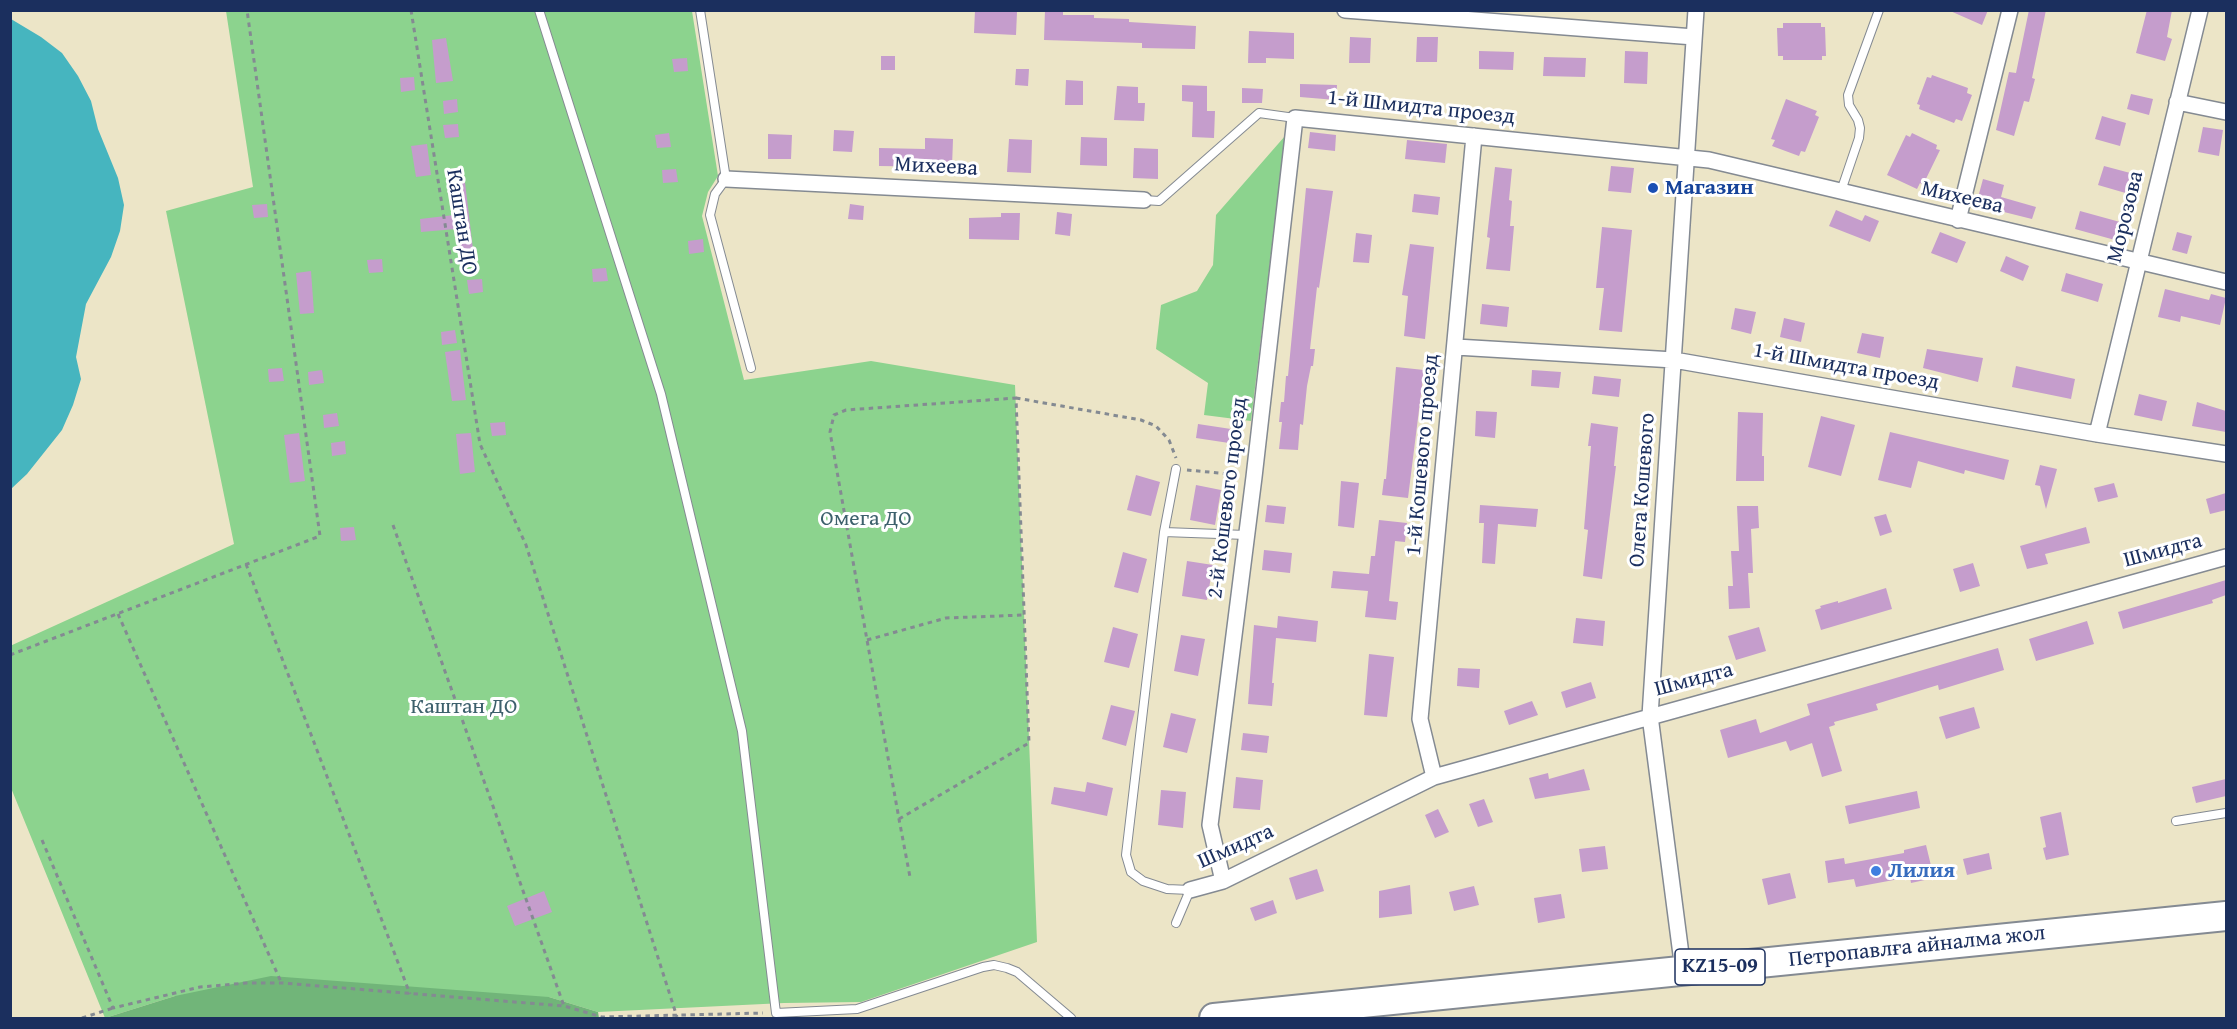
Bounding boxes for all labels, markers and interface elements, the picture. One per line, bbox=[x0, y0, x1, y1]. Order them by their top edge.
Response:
street label: 1-й Шмидта проезд bbox=[1326, 85, 1516, 131]
street label: Михеева bbox=[894, 152, 978, 182]
street label: Каштан ДО bbox=[440, 167, 482, 277]
street label: Морозова bbox=[2102, 168, 2150, 266]
place label: Магазин bbox=[1665, 175, 1754, 201]
street label: Михеева bbox=[1918, 176, 2006, 220]
marker: Магазин bbox=[1646, 181, 1660, 195]
street label: 1-й Шмидта проезд bbox=[1751, 338, 1941, 396]
street label: 1-й Кошевого проезд bbox=[1401, 353, 1445, 557]
street label: 2-й Кошевого проезд bbox=[1203, 396, 1253, 600]
street label: Олега Кошевого bbox=[1624, 412, 1662, 568]
park label: Омега ДО bbox=[820, 506, 912, 532]
street label: Шмидта bbox=[2121, 528, 2205, 574]
street label: Шмидта bbox=[1652, 657, 1736, 703]
park label: Каштан ДО bbox=[411, 694, 517, 720]
street label: Шмидта bbox=[1194, 819, 1278, 875]
place label: Лилия bbox=[1888, 858, 1955, 884]
marker: Лилия bbox=[1869, 864, 1883, 878]
street label: Петропавлға айналма жол bbox=[1787, 920, 2047, 974]
road number: KZ15-09 bbox=[1675, 949, 1765, 985]

